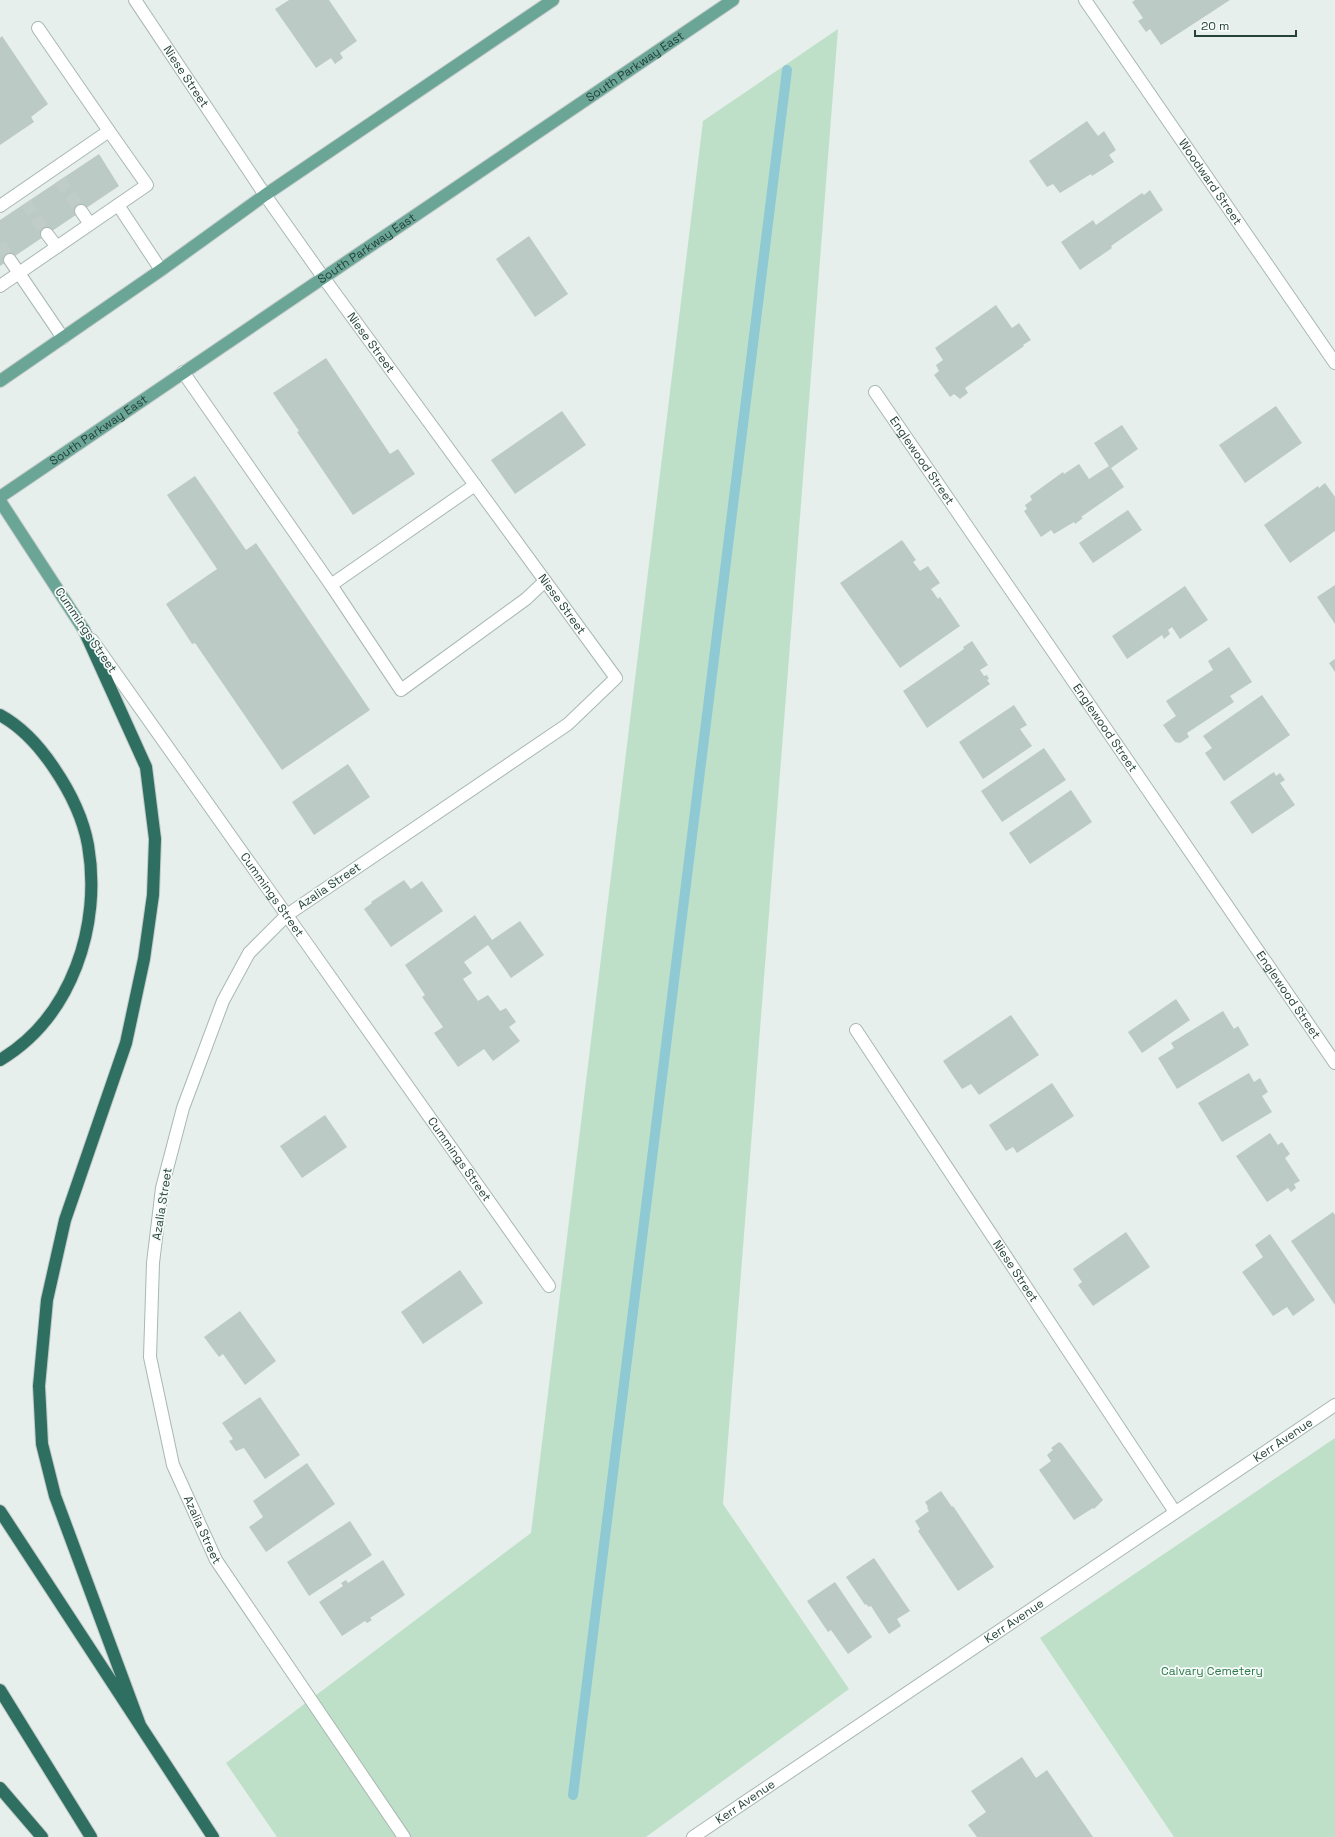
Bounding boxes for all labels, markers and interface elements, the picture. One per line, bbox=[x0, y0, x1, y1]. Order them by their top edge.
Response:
scale bar bbox=[1195, 12, 1296, 38]
text: 20 m bbox=[1201, 18, 1229, 34]
street label: South Parkway East bbox=[583, 28, 687, 105]
street label: Niese Street bbox=[160, 42, 212, 111]
street label: Woodward Street bbox=[1175, 136, 1246, 228]
street label: South Parkway East bbox=[315, 209, 419, 287]
street label: Niese Street bbox=[343, 309, 398, 376]
street label: South Parkway East bbox=[46, 391, 151, 469]
street label: Englewood Street bbox=[886, 413, 958, 508]
street label: Niese Street bbox=[535, 571, 590, 638]
street label: Cummings Street bbox=[51, 584, 121, 676]
street label: Englewood Street bbox=[1069, 680, 1141, 775]
street label: Cummings Street bbox=[237, 849, 308, 940]
street label: Azalia Street bbox=[294, 859, 364, 913]
street label: Englewood Street bbox=[1252, 948, 1324, 1042]
street label: Cummings Street bbox=[424, 1114, 495, 1205]
street label: Azalia Street bbox=[148, 1167, 176, 1241]
street label: Niese Street bbox=[989, 1237, 1042, 1305]
street label: Kerr Avenue bbox=[1250, 1414, 1316, 1466]
street label: Azalia Street bbox=[180, 1493, 225, 1567]
street label: Kerr Avenue bbox=[981, 1595, 1047, 1647]
park label: Calvary Cemetery bbox=[1161, 1663, 1263, 1679]
street label: Kerr Avenue bbox=[712, 1776, 778, 1828]

